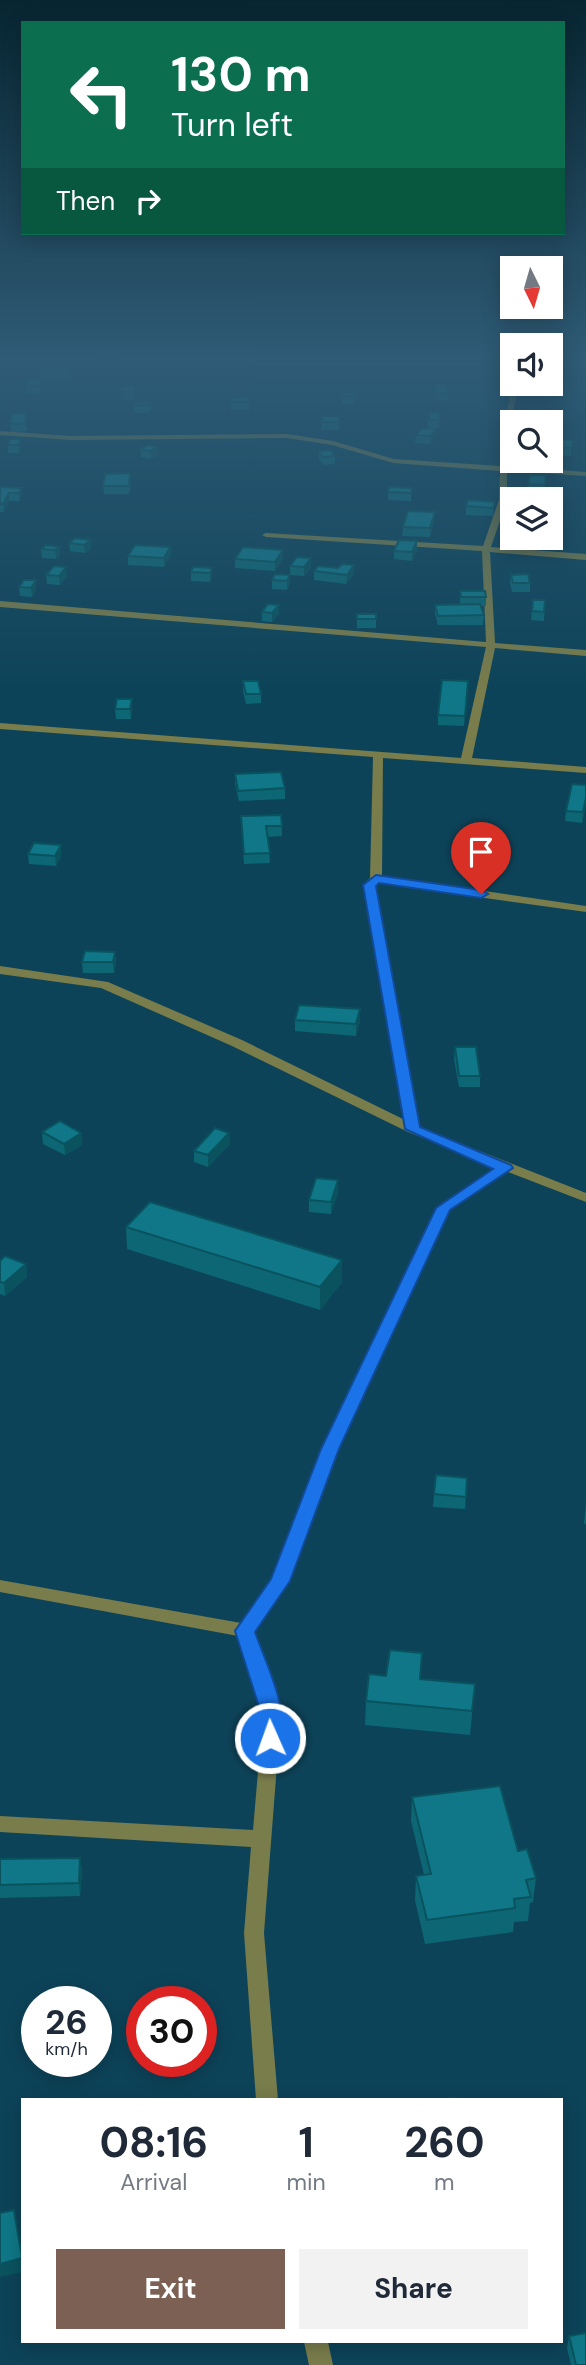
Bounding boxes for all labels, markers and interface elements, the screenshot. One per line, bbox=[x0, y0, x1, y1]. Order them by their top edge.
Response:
text: 130 m bbox=[171, 42, 311, 106]
icon: left bbox=[56, 49, 147, 140]
text: Turn left bbox=[171, 104, 293, 146]
icon: right bbox=[129, 182, 167, 220]
text: Then bbox=[56, 184, 115, 218]
north arrow bbox=[500, 256, 564, 318]
map controls bbox=[500, 256, 563, 550]
button: sound bbox=[500, 333, 563, 396]
button: search bbox=[500, 410, 563, 473]
button: layers bbox=[500, 487, 563, 550]
pin bbox=[451, 822, 511, 894]
icon: arrive bbox=[462, 833, 500, 871]
position arrow bbox=[233, 1701, 307, 1775]
speed limit sign: 30 bbox=[126, 1986, 217, 2077]
text: 26 bbox=[45, 1999, 88, 2045]
text: km/h bbox=[45, 2037, 88, 2061]
text: 08:16 bbox=[99, 2115, 208, 2170]
text: 1 bbox=[298, 2115, 314, 2170]
text: 260 bbox=[404, 2115, 485, 2170]
text: Arrival bbox=[120, 2167, 187, 2197]
text: min bbox=[287, 2167, 326, 2197]
text: m bbox=[434, 2167, 455, 2197]
button: Exit bbox=[56, 2249, 285, 2329]
button: Share bbox=[299, 2249, 528, 2329]

